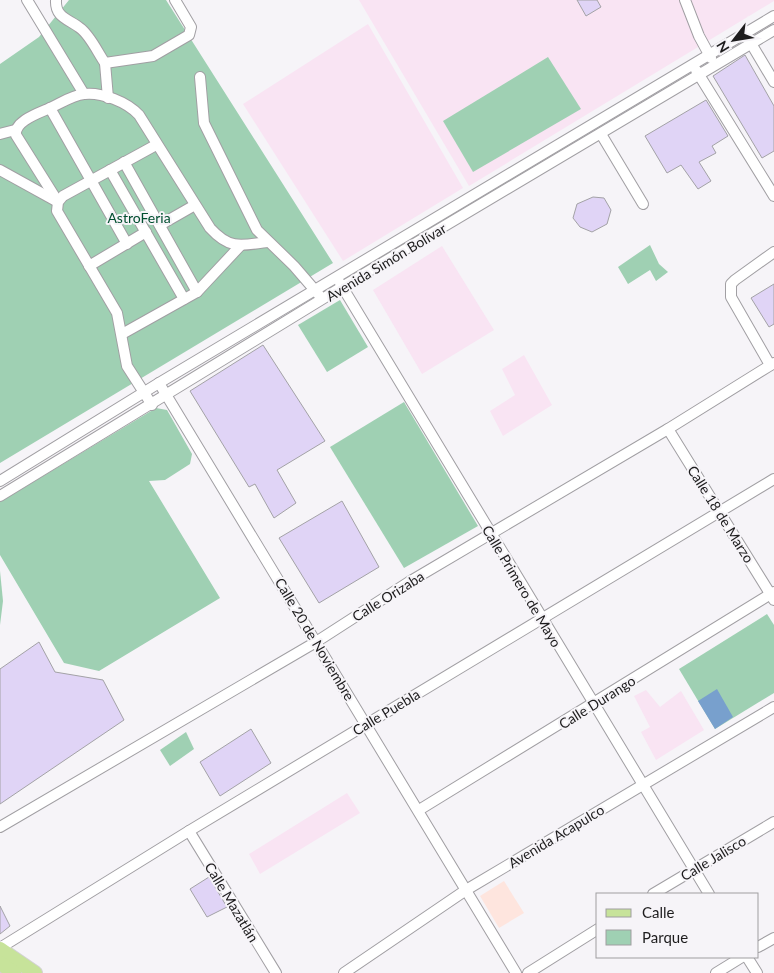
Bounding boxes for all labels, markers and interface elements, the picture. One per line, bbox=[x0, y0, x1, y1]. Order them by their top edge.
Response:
north arrow bbox=[709, 15, 759, 65]
text: N bbox=[712, 38, 732, 56]
park label: AstroFeria bbox=[107, 209, 171, 226]
street label: Avenida Simón Bolívar bbox=[323, 219, 449, 305]
street label: Calle 18 de Marzo bbox=[684, 462, 758, 566]
street label: Calle Primero de Mayo bbox=[479, 522, 565, 650]
street label: Calle Orizaba bbox=[349, 567, 427, 625]
street label: Calle 20 de Noviembre bbox=[272, 574, 358, 704]
street label: Calle Durango bbox=[556, 672, 638, 732]
street label: Calle Puebla bbox=[349, 685, 423, 739]
street label: Avenida Acapulco bbox=[505, 801, 607, 871]
street label: Calle Jalisco bbox=[677, 832, 749, 884]
street label: Calle Mazatlán bbox=[202, 859, 262, 945]
legend bbox=[596, 893, 759, 958]
text: Calle bbox=[642, 903, 675, 921]
text: Parque bbox=[642, 928, 688, 946]

